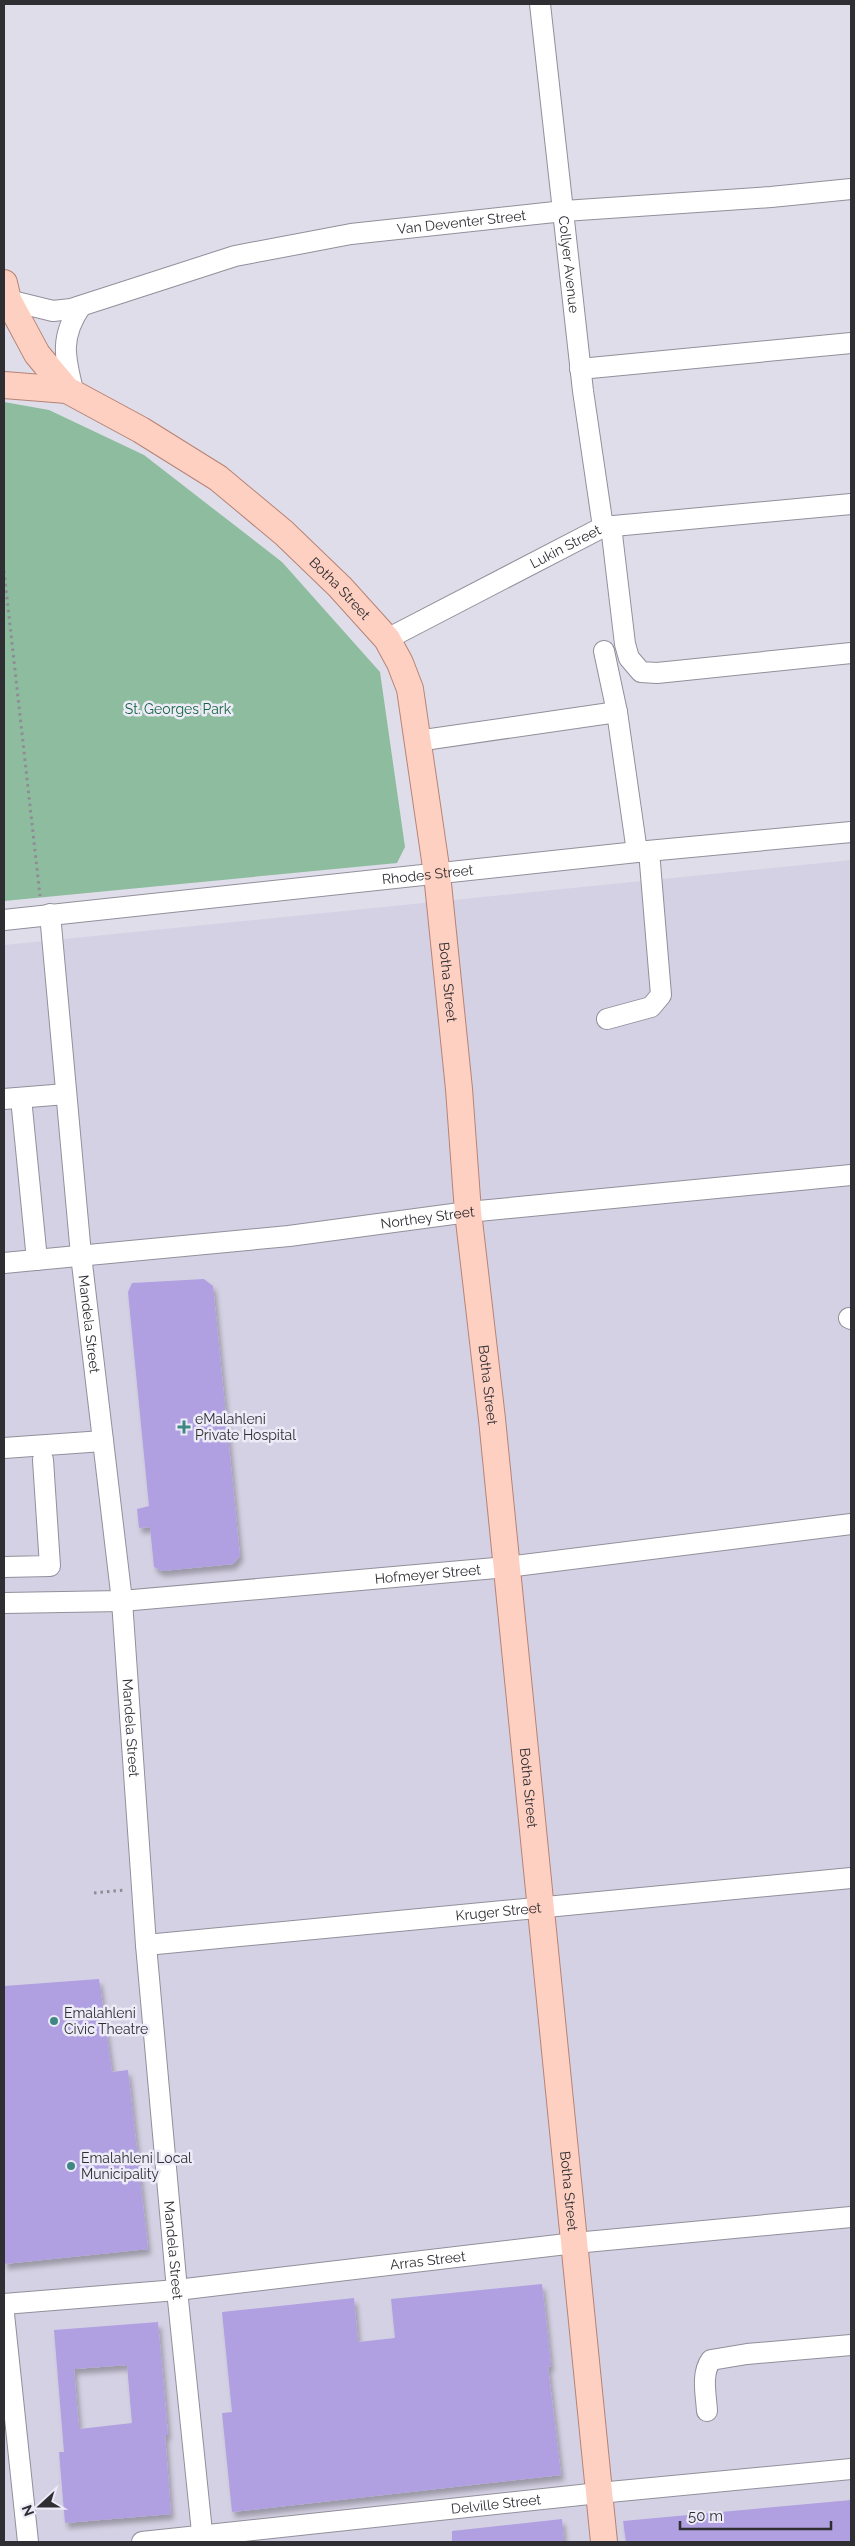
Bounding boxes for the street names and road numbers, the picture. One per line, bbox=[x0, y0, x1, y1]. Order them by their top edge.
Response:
street label: Van Deventer Street bbox=[396, 207, 527, 237]
street label: Collyer Avenue bbox=[556, 215, 582, 314]
street label: Lukin Street bbox=[527, 521, 604, 571]
street label: Botha Street bbox=[306, 554, 374, 623]
street label: Rhodes Street bbox=[381, 862, 474, 887]
street label: Botha Street bbox=[436, 941, 460, 1023]
street label: Northey Street bbox=[380, 1203, 475, 1232]
street label: Mandela Street bbox=[75, 1274, 103, 1374]
street label: Botha Street bbox=[475, 1344, 501, 1426]
street label: Hofmeyer Street bbox=[374, 1561, 482, 1587]
street label: Mandela Street bbox=[119, 1678, 142, 1778]
street label: Botha Street bbox=[517, 1747, 541, 1829]
street label: Kruger Street bbox=[455, 1899, 542, 1924]
street label: Botha Street bbox=[557, 2150, 581, 2232]
street label: Mandela Street bbox=[161, 2200, 186, 2300]
street label: Arras Street bbox=[389, 2248, 467, 2273]
street label: Delville Street bbox=[450, 2491, 542, 2517]

